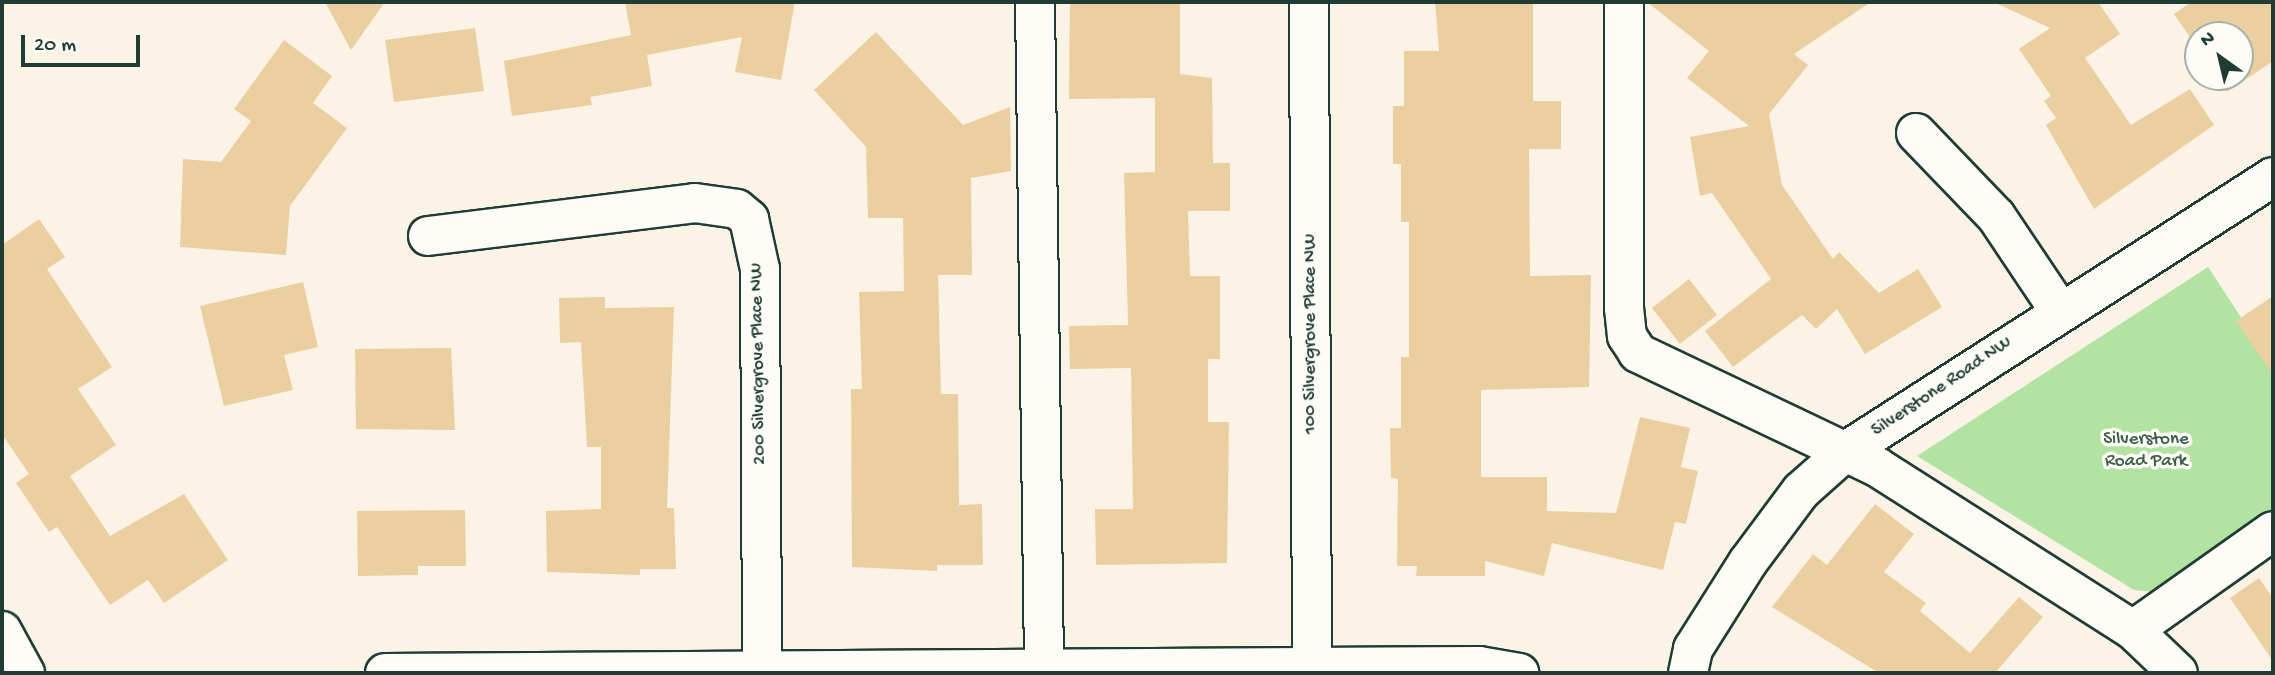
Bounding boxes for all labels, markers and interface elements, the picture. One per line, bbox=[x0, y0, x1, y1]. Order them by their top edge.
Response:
scale bar bbox=[24, 21, 144, 65]
north arrow bbox=[2184, 21, 2254, 91]
text: N bbox=[2197, 27, 2220, 53]
text: 20 m bbox=[34, 34, 76, 59]
street label: 100 Silvergrove Place NW bbox=[1300, 234, 1322, 434]
street label: 200 Silvergrove Place NW bbox=[746, 263, 772, 465]
street label: Silverstone Road NW bbox=[1867, 332, 2017, 442]
park label: Silverstone Road Park bbox=[2103, 429, 2189, 473]

